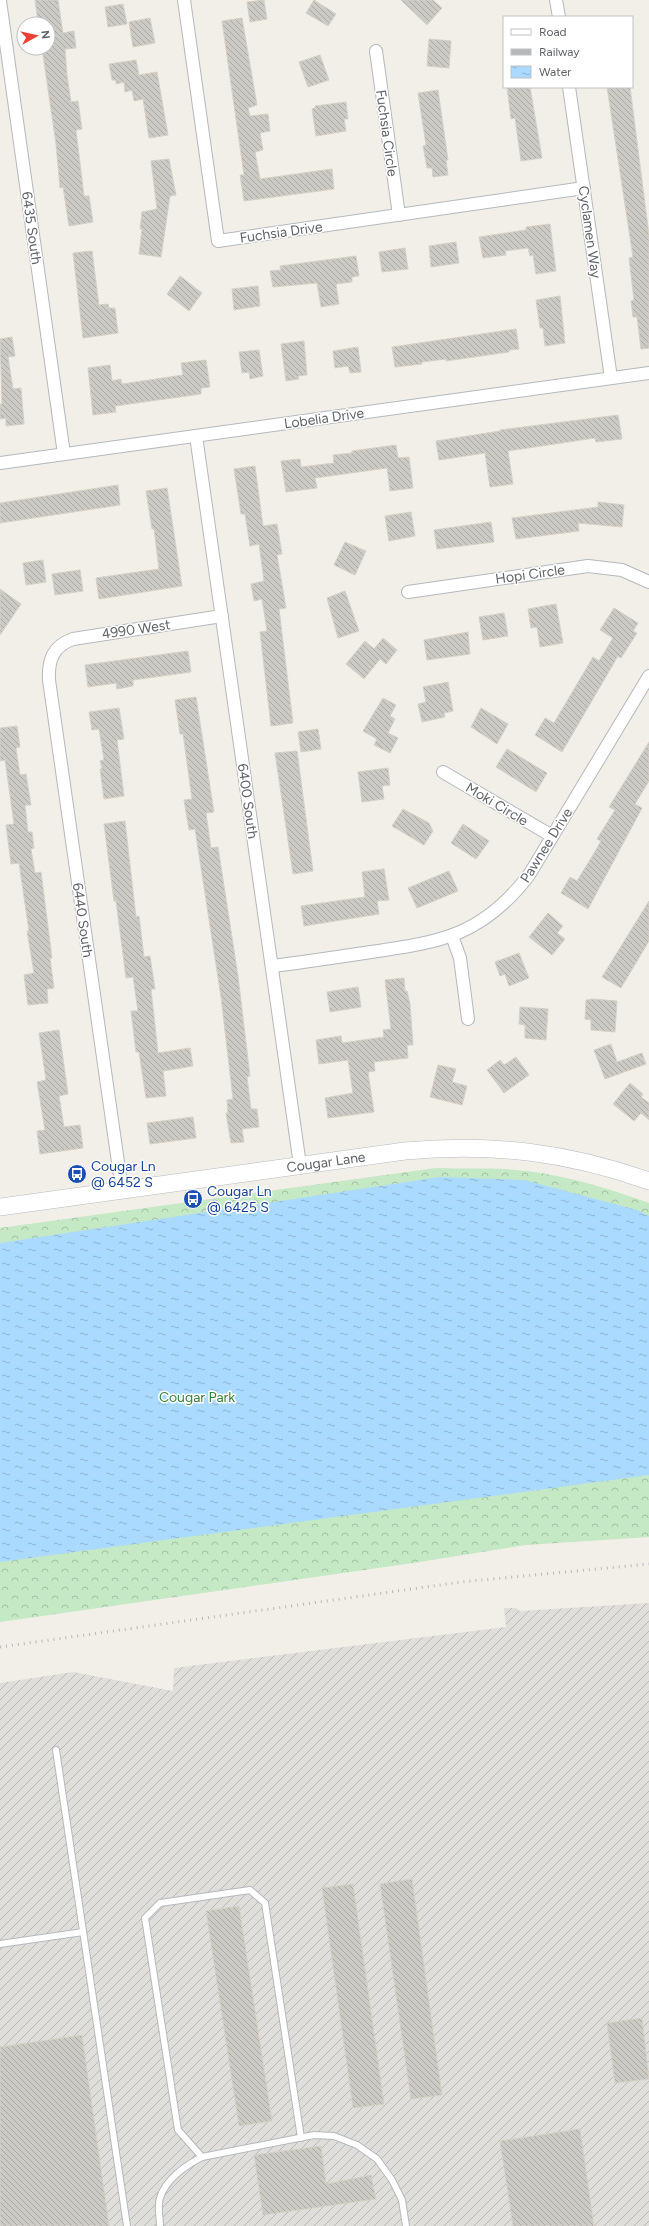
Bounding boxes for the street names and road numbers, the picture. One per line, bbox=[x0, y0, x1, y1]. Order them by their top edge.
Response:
street label: Fuchsia Circle bbox=[372, 89, 401, 178]
street label: Cyclamen Way bbox=[575, 185, 604, 280]
street label: 6435 South bbox=[18, 191, 45, 266]
street label: Fuchsia Drive bbox=[239, 218, 324, 247]
street label: Lobelia Drive bbox=[283, 404, 365, 433]
street label: Hopi Circle bbox=[494, 561, 566, 588]
street label: 4990 West bbox=[101, 616, 172, 643]
street label: 6400 South bbox=[234, 762, 261, 840]
street label: Moki Circle bbox=[462, 779, 531, 830]
street label: Pawnee Drive bbox=[517, 804, 576, 886]
street label: 6440 South bbox=[69, 882, 96, 959]
street label: Cougar Lane bbox=[285, 1149, 367, 1176]

